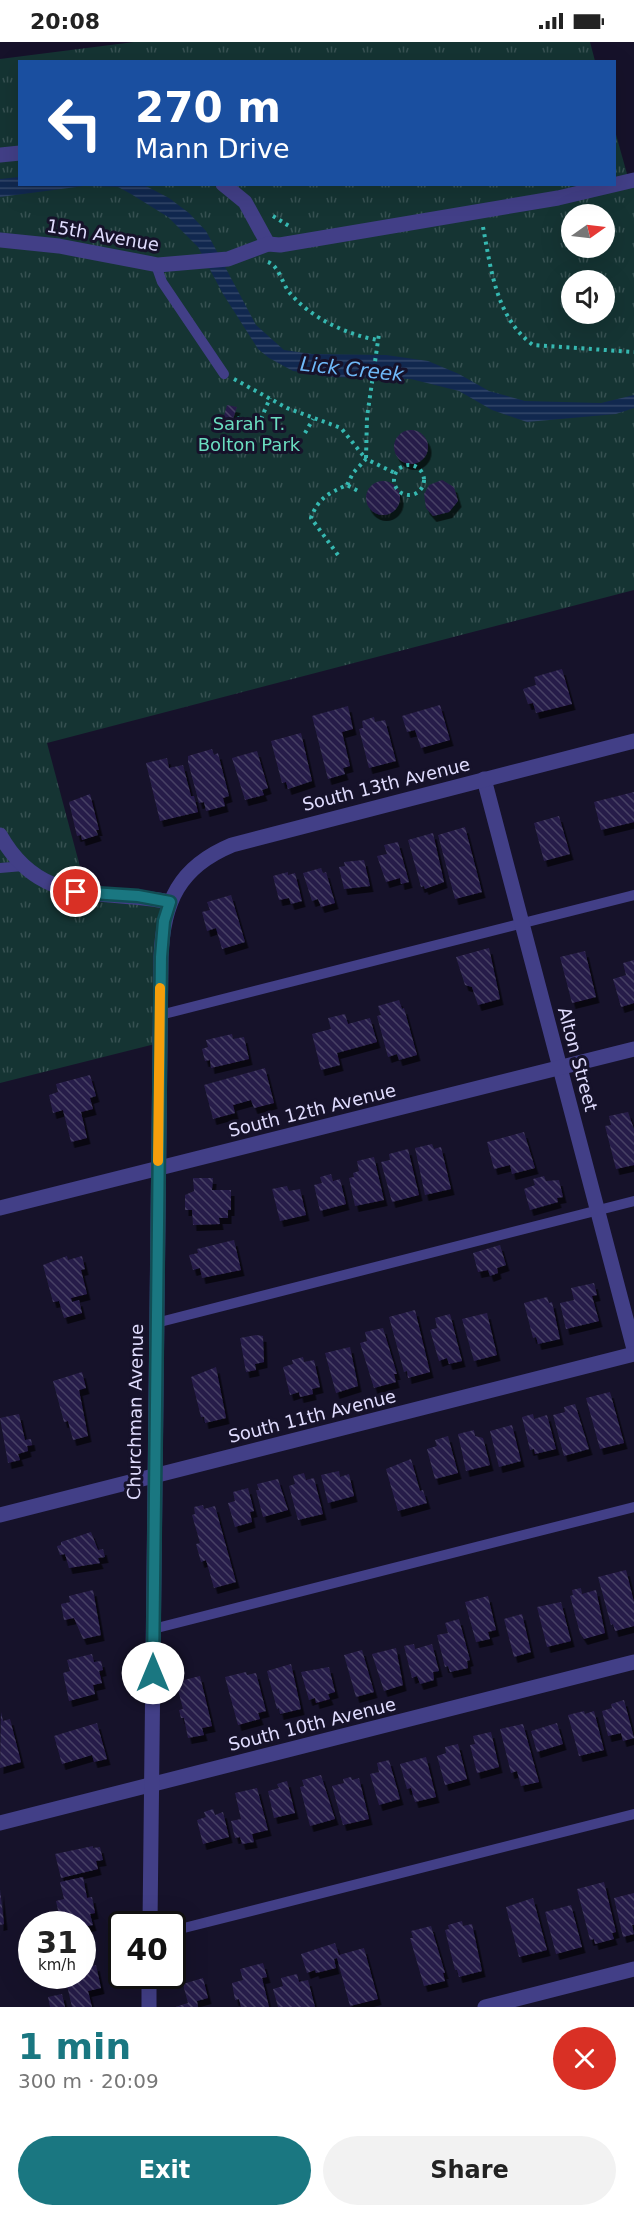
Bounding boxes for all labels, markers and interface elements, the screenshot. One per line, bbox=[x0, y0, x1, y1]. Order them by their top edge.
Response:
text: 20:08 bbox=[30, 9, 100, 34]
text: 270 m bbox=[135, 83, 281, 132]
icon: left bbox=[36, 84, 114, 162]
text: Mann Drive bbox=[135, 133, 290, 164]
north arrow bbox=[561, 204, 615, 258]
map controls bbox=[561, 204, 615, 324]
street label: 15th Avenue bbox=[45, 215, 161, 255]
button: sound bbox=[561, 270, 615, 324]
water label: Lick Creek bbox=[299, 352, 406, 387]
park label: Sarah T. Bolton Park bbox=[198, 413, 301, 455]
street label: South 13th Avenue bbox=[300, 753, 472, 815]
pin bbox=[50, 866, 101, 917]
icon: arrive bbox=[59, 875, 92, 908]
street label: Alton Street bbox=[554, 1004, 602, 1114]
street label: South 12th Avenue bbox=[226, 1079, 398, 1141]
street label: Churchman Avenue bbox=[123, 1324, 147, 1500]
street label: South 11th Avenue bbox=[226, 1385, 398, 1447]
position arrow bbox=[121, 1641, 185, 1705]
street label: South 10th Avenue bbox=[226, 1693, 398, 1755]
speed limit sign: 40 bbox=[108, 1911, 186, 1989]
text: 31 bbox=[36, 1925, 78, 1960]
text: km/h bbox=[38, 1956, 76, 1974]
text: 1 min bbox=[18, 2026, 131, 2067]
button: close bbox=[553, 2027, 616, 2090]
text: 300 m · 20:09 bbox=[18, 2069, 159, 2093]
button: Exit bbox=[18, 2136, 311, 2205]
button: Share bbox=[323, 2136, 616, 2205]

